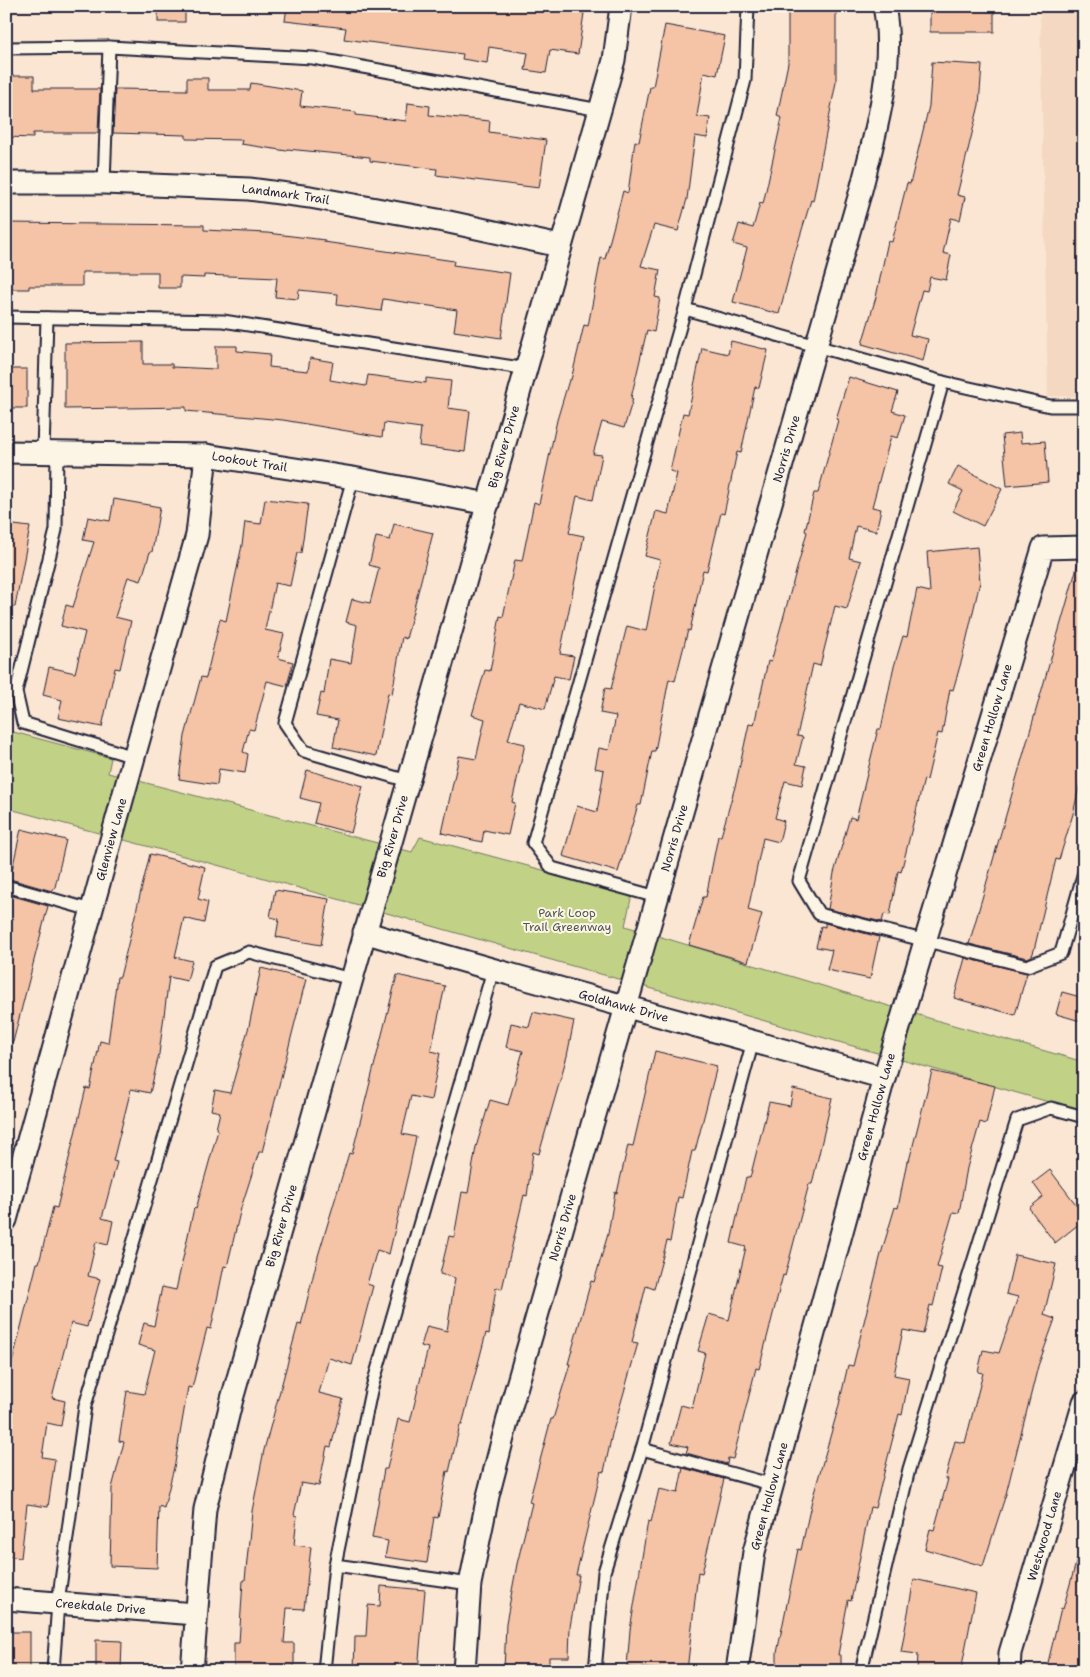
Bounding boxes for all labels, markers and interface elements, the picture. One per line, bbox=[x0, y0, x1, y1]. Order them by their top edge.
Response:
street label: Landmark Trail bbox=[241, 181, 331, 208]
street label: Big River Drive bbox=[484, 403, 523, 490]
street label: Norris Drive bbox=[769, 413, 804, 484]
street label: Lookout Trail bbox=[211, 448, 289, 476]
street label: Green Hollow Lane bbox=[968, 662, 1016, 773]
street label: Big River Drive bbox=[373, 793, 412, 880]
street label: Glenview Lane bbox=[92, 796, 130, 882]
street label: Norris Drive bbox=[657, 802, 692, 874]
park label: Park Loop Trail Greenway bbox=[523, 905, 611, 935]
street label: Goldhawk Drive bbox=[577, 986, 671, 1026]
street label: Green Hollow Lane bbox=[854, 1051, 899, 1163]
street label: Big River Drive bbox=[262, 1182, 301, 1269]
street label: Norris Drive bbox=[545, 1191, 580, 1263]
street label: Green Hollow Lane bbox=[747, 1440, 792, 1552]
street label: Westwood Lane bbox=[1024, 1489, 1065, 1583]
street label: Creekdale Drive bbox=[55, 1595, 147, 1618]

